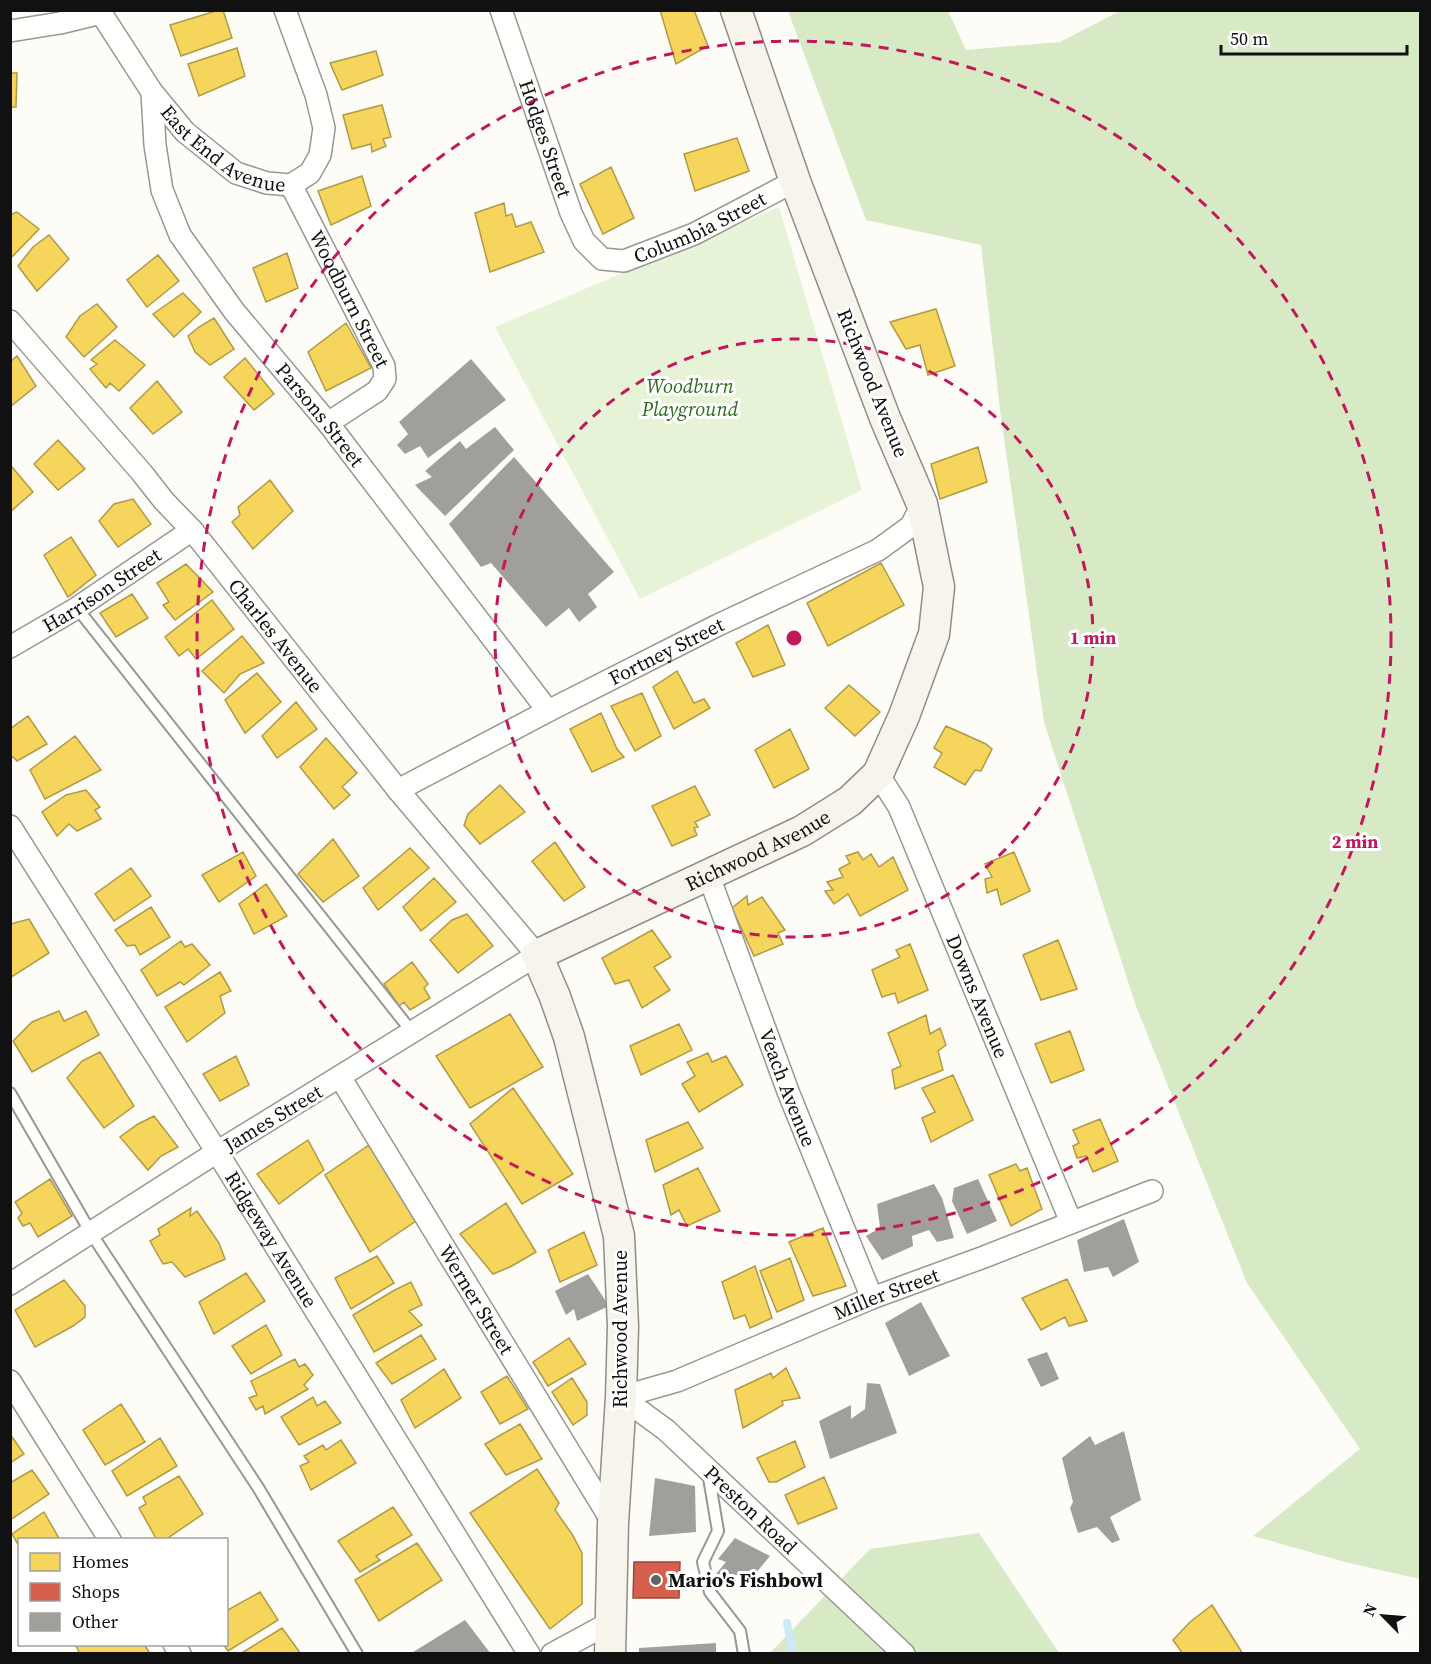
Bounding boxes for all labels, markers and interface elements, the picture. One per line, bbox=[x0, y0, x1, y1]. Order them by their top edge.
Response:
scale bar bbox=[1221, 18, 1407, 56]
text: 50 m bbox=[1230, 26, 1268, 51]
street label: Hodges Street bbox=[512, 76, 579, 202]
street label: East End Avenue bbox=[154, 99, 287, 198]
street label: Columbia Street bbox=[630, 185, 771, 270]
street label: Woodburn Street bbox=[303, 225, 397, 373]
street label: Richwood Avenue bbox=[830, 304, 916, 462]
street label: Parsons Street bbox=[269, 357, 371, 473]
park label: Woodburn Playground bbox=[641, 372, 739, 423]
street label: Harrison Street bbox=[37, 541, 167, 639]
street label: Charles Avenue bbox=[222, 573, 330, 698]
street label: Fortney Street bbox=[604, 610, 729, 692]
text: 1 min bbox=[1070, 625, 1116, 650]
centre of rings bbox=[784, 628, 804, 648]
street label: Richwood Avenue bbox=[681, 803, 836, 898]
text: 2 min bbox=[1332, 829, 1378, 854]
street label: Downs Avenue bbox=[939, 930, 1016, 1062]
street label: Veach Avenue bbox=[752, 1025, 823, 1151]
street label: James Street bbox=[218, 1077, 328, 1159]
street label: Ridgeway Avenue bbox=[218, 1166, 324, 1313]
street label: Werner Street bbox=[432, 1240, 521, 1360]
street label: Richwood Avenue bbox=[606, 1250, 634, 1408]
street label: Miller Street bbox=[829, 1261, 943, 1327]
street label: Preston Road bbox=[698, 1459, 804, 1561]
legend bbox=[18, 1538, 228, 1646]
text: Homes bbox=[72, 1549, 129, 1574]
place label: Mario's Fishbowl bbox=[668, 1566, 823, 1594]
marker: Mario's Fishbowl bbox=[649, 1573, 663, 1587]
text: Shops bbox=[72, 1579, 120, 1604]
north arrow bbox=[1353, 1586, 1413, 1646]
text: N bbox=[1357, 1599, 1382, 1620]
text: Other bbox=[72, 1609, 119, 1634]

